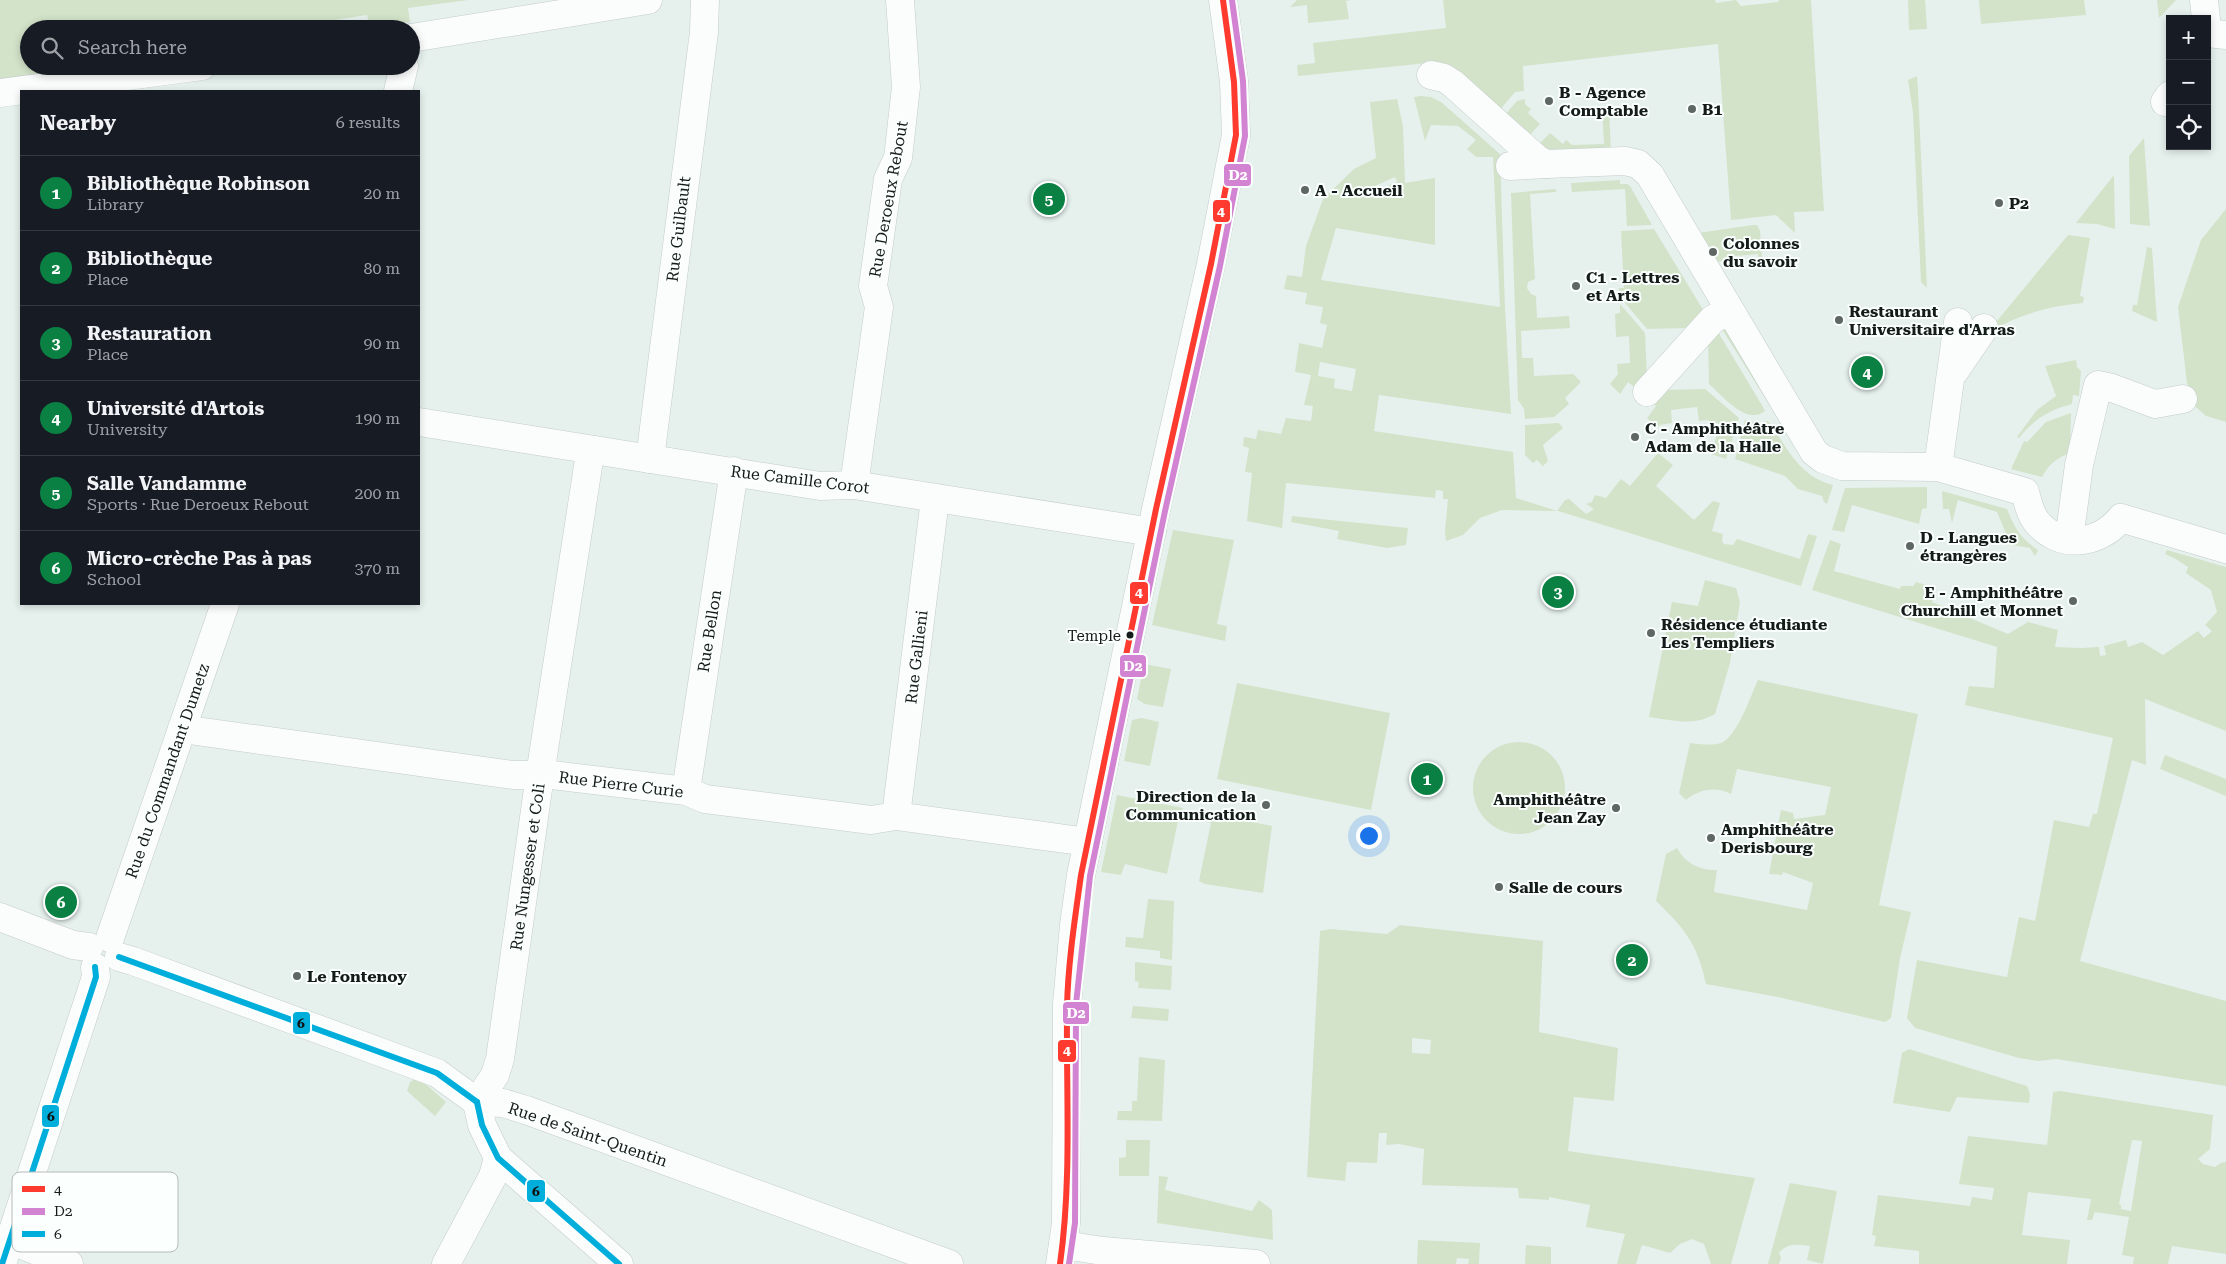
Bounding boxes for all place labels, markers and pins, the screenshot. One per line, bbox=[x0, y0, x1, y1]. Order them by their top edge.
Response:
place label: B - Agence Comptable bbox=[1559, 83, 1648, 120]
marker: B - Agence Comptable bbox=[1543, 95, 1555, 107]
place label: B1 bbox=[1702, 100, 1723, 119]
marker: B1 bbox=[1686, 103, 1698, 115]
pin: 5 bbox=[1033, 180, 1065, 218]
place label: A - Accueil bbox=[1315, 181, 1403, 200]
marker: A - Accueil bbox=[1299, 184, 1311, 196]
place label: P2 bbox=[2009, 194, 2029, 213]
marker: P2 bbox=[1993, 197, 2005, 209]
place label: Colonnes du savoir bbox=[1723, 234, 1799, 271]
marker: Colonnes du savoir bbox=[1707, 246, 1719, 258]
place label: C1 - Lettres et Arts bbox=[1586, 268, 1679, 305]
marker: C1 - Lettres et Arts bbox=[1570, 280, 1582, 292]
place label: Restaurant Universitaire d'Arras bbox=[1849, 302, 2015, 339]
marker: Restaurant Universitaire d'Arras bbox=[1833, 314, 1845, 326]
pin: 4 bbox=[1851, 353, 1883, 391]
place label: C - Amphithéâtre Adam de la Halle bbox=[1645, 419, 1784, 456]
marker: C - Amphithéâtre Adam de la Halle bbox=[1629, 431, 1641, 443]
place label: D - Langues étrangères bbox=[1920, 528, 2017, 565]
marker: D - Langues étrangères bbox=[1904, 540, 1916, 552]
pin: 3 bbox=[1542, 573, 1574, 611]
place label: E - Amphithéâtre Churchill et Monnet bbox=[1901, 583, 2063, 620]
marker: E - Amphithéâtre Churchill et Monnet bbox=[2067, 595, 2079, 607]
place label: Résidence étudiante Les Templiers bbox=[1661, 615, 1827, 652]
place label: Temple bbox=[1067, 627, 1121, 645]
marker: Résidence étudiante Les Templiers bbox=[1645, 627, 1657, 639]
marker: Temple bbox=[1125, 630, 1135, 640]
pin: 1 bbox=[1411, 760, 1443, 798]
place label: Direction de la Communication bbox=[1125, 787, 1257, 824]
place label: Amphithéâtre Jean Zay bbox=[1493, 790, 1606, 827]
marker: Direction de la Communication bbox=[1260, 799, 1272, 811]
marker: Amphithéâtre Jean Zay bbox=[1610, 802, 1622, 814]
place label: Amphithéâtre Derisbourg bbox=[1721, 820, 1834, 857]
marker: Amphithéâtre Derisbourg bbox=[1705, 832, 1717, 844]
place label: Salle de cours bbox=[1509, 878, 1622, 897]
marker: Salle de cours bbox=[1493, 881, 1505, 893]
pin: 6 bbox=[45, 883, 77, 921]
pin: 2 bbox=[1616, 941, 1648, 979]
place label: Le Fontenoy bbox=[307, 967, 407, 986]
marker: Le Fontenoy bbox=[291, 970, 303, 982]

